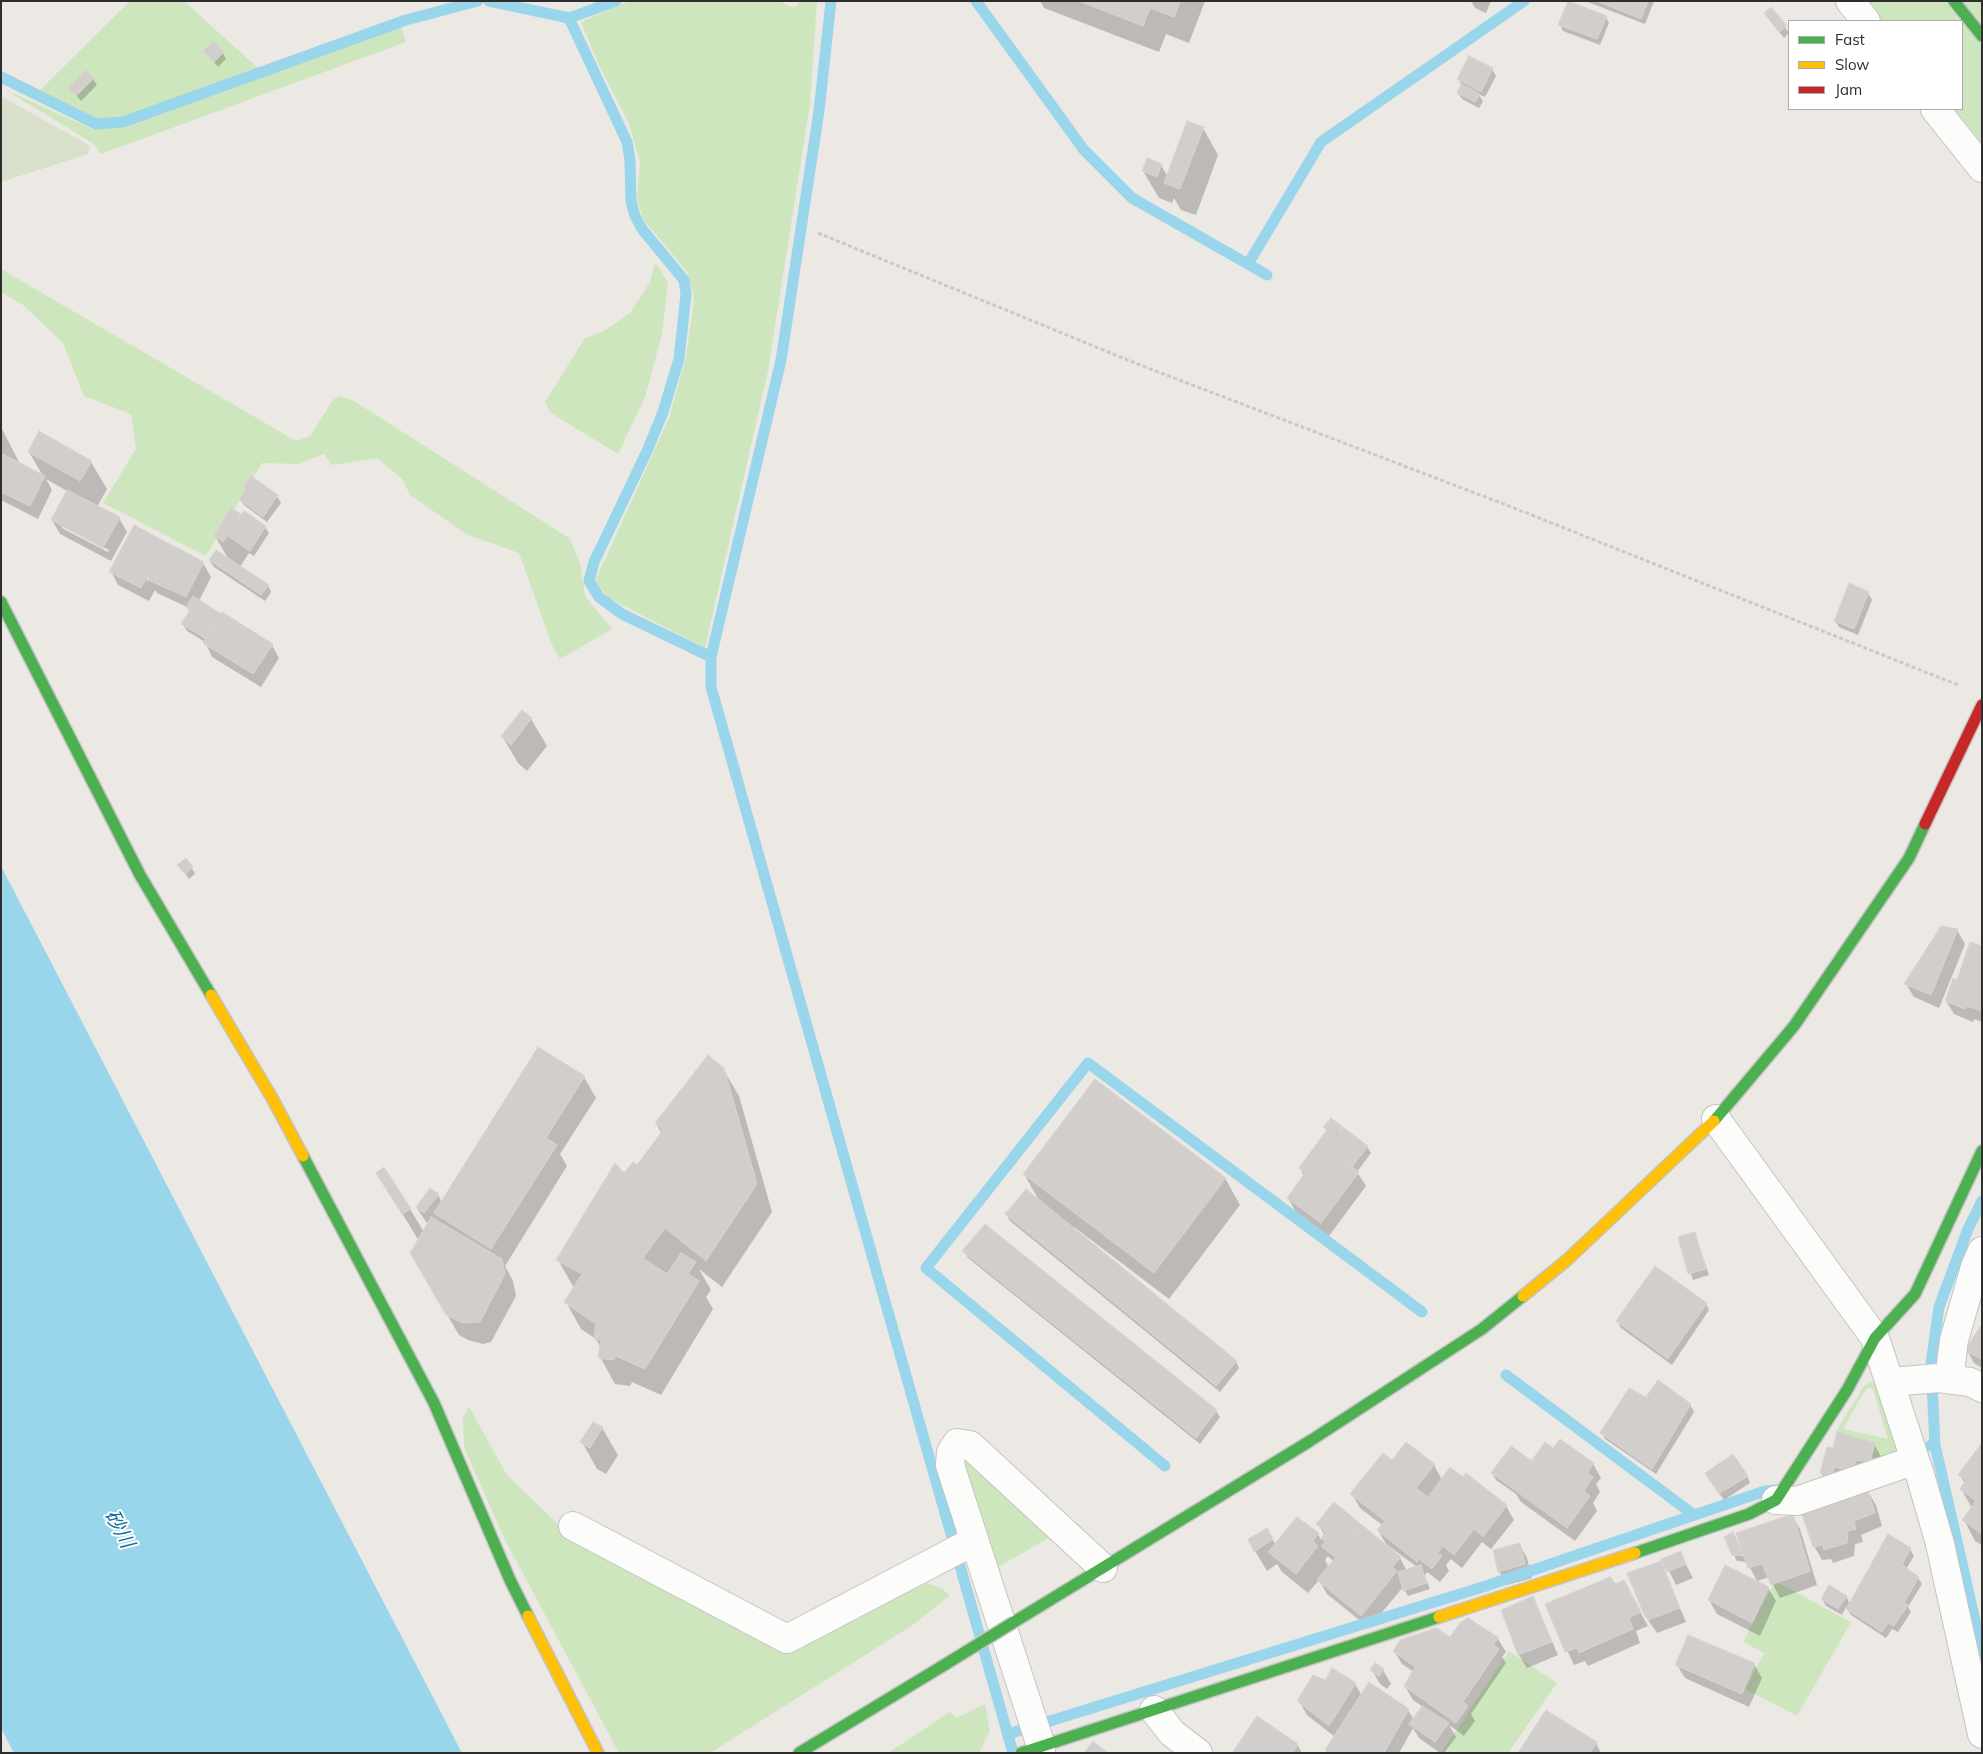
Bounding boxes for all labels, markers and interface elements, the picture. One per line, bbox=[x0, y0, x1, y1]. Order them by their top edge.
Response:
legend bbox=[1788, 20, 1963, 110]
text: Fast bbox=[1835, 30, 1865, 49]
text: Slow bbox=[1835, 55, 1869, 74]
text: Jam bbox=[1835, 80, 1862, 99]
water label: 砂川 bbox=[99, 1506, 139, 1552]

